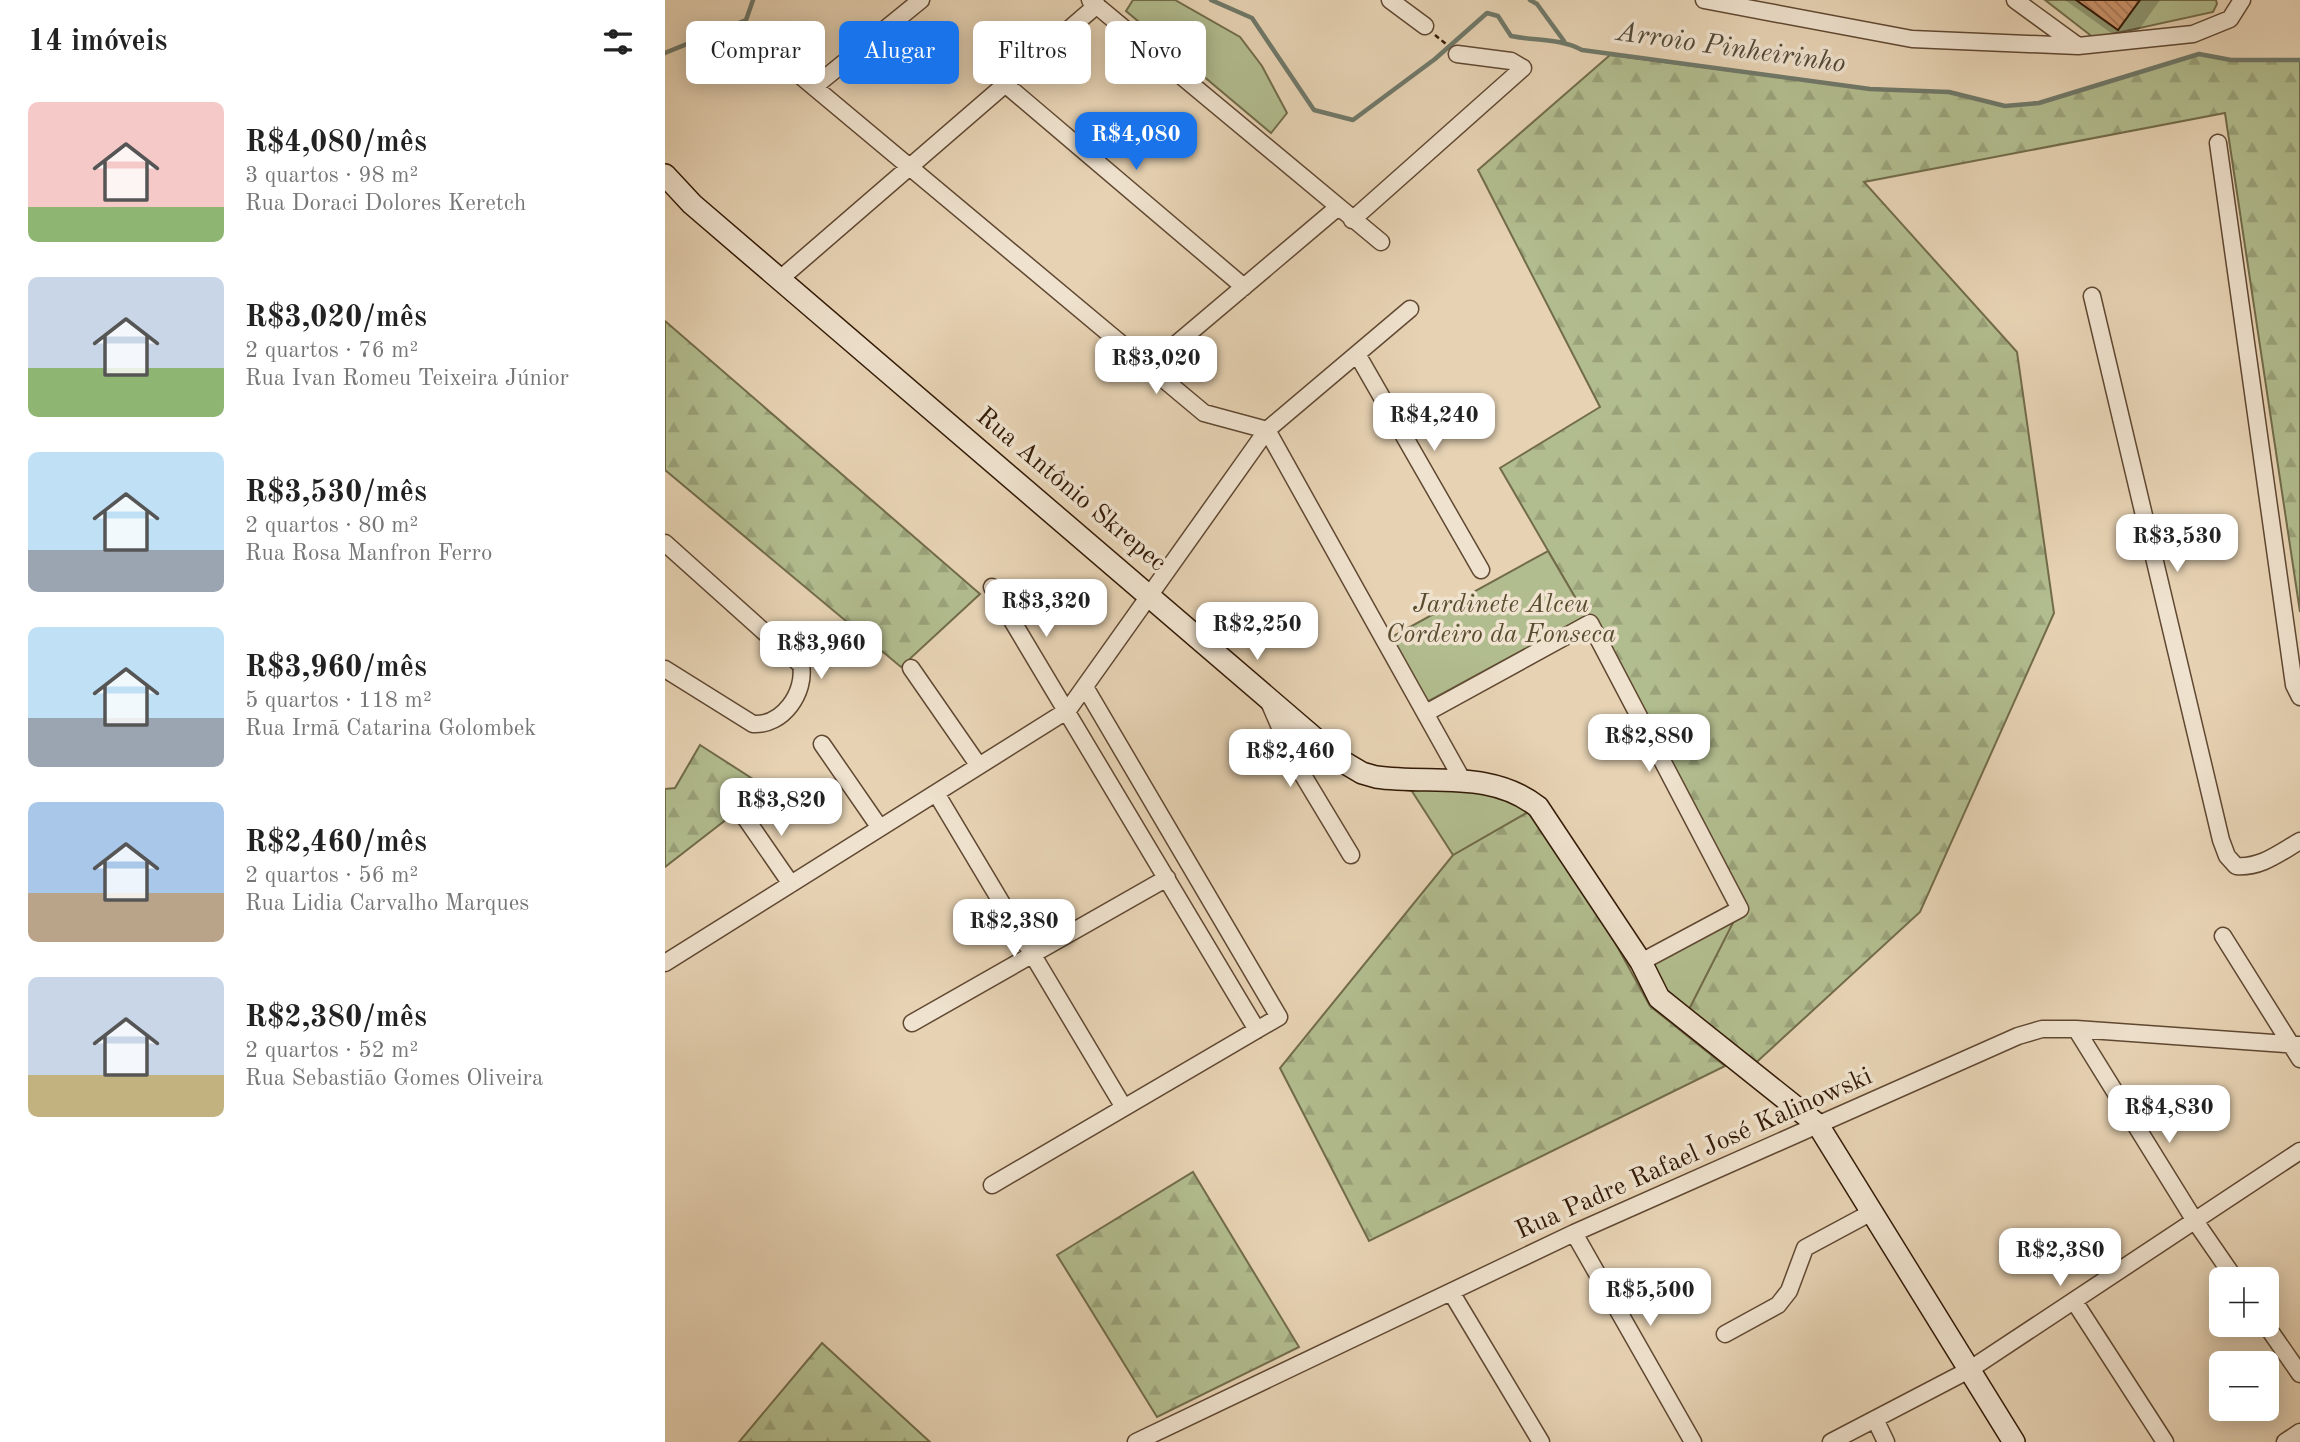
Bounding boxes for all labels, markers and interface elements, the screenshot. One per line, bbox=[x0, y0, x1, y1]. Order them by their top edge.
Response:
water label: Arroio Pinheirinho bbox=[1613, 19, 1847, 79]
chip: Comprar bbox=[686, 21, 825, 84]
chip: Alugar bbox=[839, 21, 959, 84]
chip: Filtros bbox=[973, 21, 1091, 84]
chip: Novo bbox=[1105, 21, 1206, 84]
icon: filters bbox=[599, 23, 637, 61]
text: 14 imóveis bbox=[28, 27, 167, 57]
pin: R$4,080 bbox=[1071, 113, 1201, 172]
text: R$4,080 bbox=[1091, 123, 1181, 146]
text: R$4,080/mês bbox=[245, 128, 427, 158]
icon: home bbox=[84, 130, 168, 214]
text: 3 quartos · 98 m² bbox=[245, 164, 418, 187]
text: Rua Doraci Dolores Keretch bbox=[245, 192, 526, 215]
text: R$3,020/mês bbox=[245, 303, 427, 333]
icon: home bbox=[84, 305, 168, 389]
pin: R$3,020 bbox=[1091, 336, 1221, 396]
text: 2 quartos · 76 m² bbox=[245, 339, 418, 362]
text: R$3,020 bbox=[1111, 347, 1201, 370]
text: Rua Ivan Romeu Teixeira Júnior bbox=[245, 367, 569, 390]
pin: R$4,240 bbox=[1369, 393, 1499, 453]
street label: Rua Antônio Skrepec bbox=[971, 403, 1171, 577]
text: R$4,240 bbox=[1389, 404, 1479, 427]
text: R$3,530/mês bbox=[245, 478, 427, 508]
icon: home bbox=[84, 480, 168, 564]
text: 2 quartos · 80 m² bbox=[245, 514, 418, 537]
pin: R$3,530 bbox=[2112, 514, 2242, 574]
text: R$3,530 bbox=[2132, 525, 2222, 548]
text: Rua Rosa Manfron Ferro bbox=[245, 542, 492, 565]
pin: R$3,320 bbox=[981, 580, 1111, 639]
text: R$3,320 bbox=[1001, 590, 1091, 613]
park label: Jardinete Alceu Cordeiro da Fonseca bbox=[1386, 592, 1616, 648]
pin: R$2,250 bbox=[1192, 602, 1322, 662]
text: R$2,250 bbox=[1212, 613, 1302, 636]
pin: R$3,960 bbox=[756, 622, 886, 681]
text: R$3,960 bbox=[776, 632, 866, 655]
text: R$3,960/mês bbox=[245, 653, 427, 683]
icon: home bbox=[84, 655, 168, 739]
text: 5 quartos · 118 m² bbox=[245, 689, 432, 712]
pin: R$2,880 bbox=[1584, 714, 1714, 774]
text: Rua Irmã Catarina Golombek bbox=[245, 717, 536, 740]
text: R$2,880 bbox=[1604, 725, 1694, 748]
pin: R$2,460 bbox=[1225, 730, 1355, 789]
text: R$2,460 bbox=[1245, 740, 1335, 763]
pin: R$3,820 bbox=[716, 778, 846, 838]
text: R$3,820 bbox=[736, 789, 826, 812]
text: R$2,460/mês bbox=[245, 828, 427, 858]
icon: home bbox=[84, 830, 168, 914]
text: 2 quartos · 56 m² bbox=[245, 864, 418, 887]
text: Rua Lidia Carvalho Marques bbox=[245, 892, 529, 915]
pin: R$2,380 bbox=[949, 900, 1079, 959]
text: R$2,380 bbox=[969, 910, 1059, 933]
text: R$2,380/mês bbox=[245, 1003, 427, 1033]
icon: home bbox=[84, 1005, 168, 1089]
text: 2 quartos · 52 m² bbox=[245, 1039, 418, 1062]
street label: Rua Padre Rafael José Kalinowski bbox=[1512, 1063, 1876, 1245]
text: Rua Sebastião Gomes Oliveira bbox=[245, 1067, 543, 1090]
pin: R$4,830 bbox=[2104, 1086, 2234, 1145]
text: R$4,830 bbox=[2124, 1096, 2214, 1119]
pin: R$2,380 bbox=[1995, 1228, 2125, 1288]
text: R$2,380 bbox=[2015, 1239, 2105, 1262]
map controls bbox=[2209, 1267, 2279, 1421]
button: + bbox=[2209, 1267, 2279, 1337]
pin: R$5,500 bbox=[1585, 1268, 1715, 1328]
text: R$5,500 bbox=[1605, 1279, 1695, 1302]
button: − bbox=[2209, 1351, 2279, 1421]

